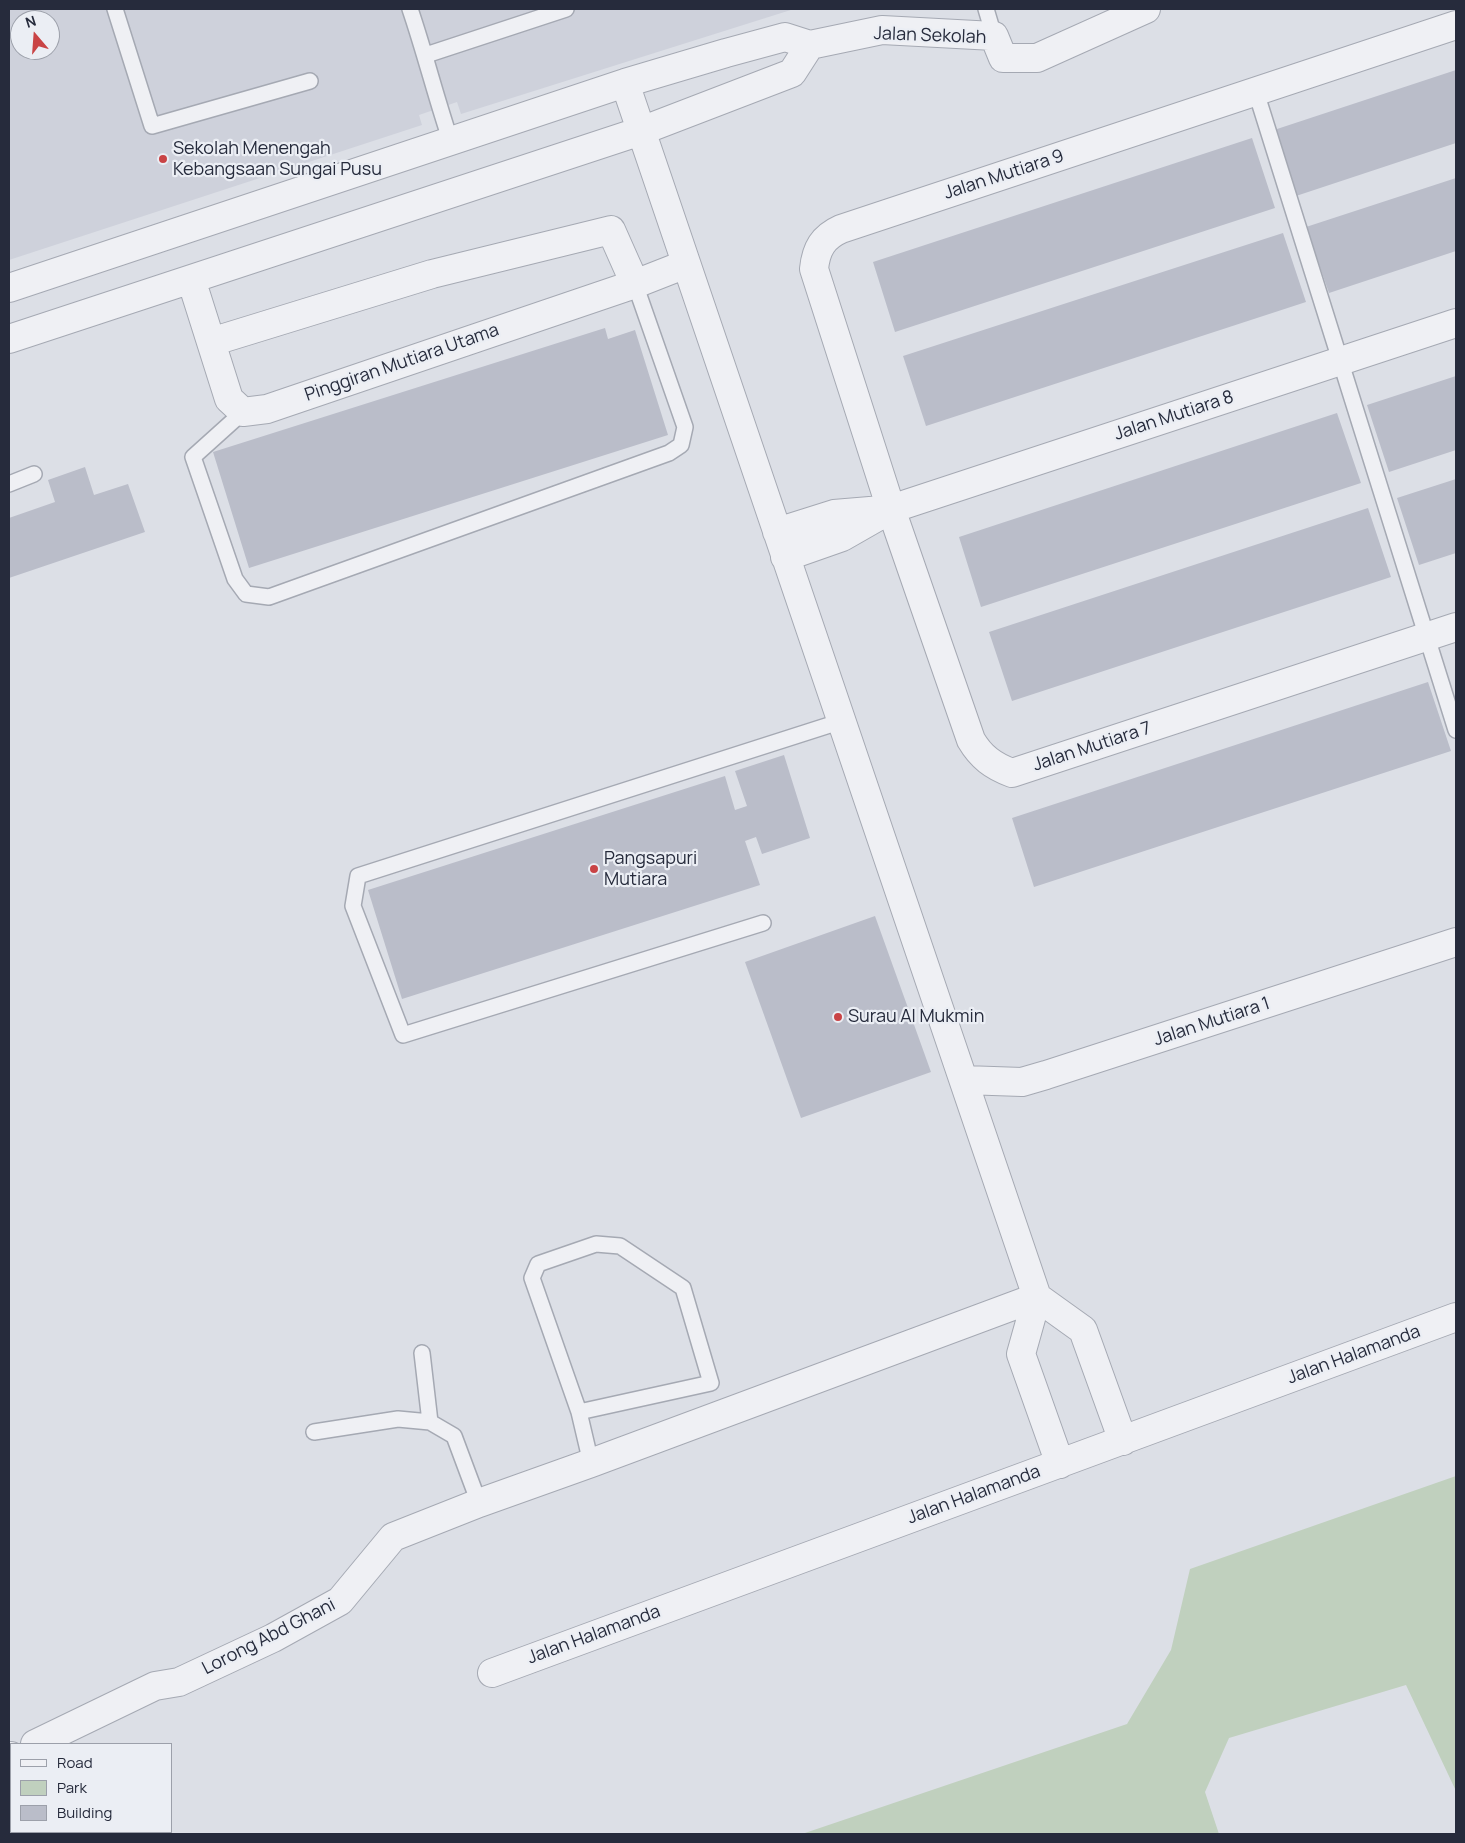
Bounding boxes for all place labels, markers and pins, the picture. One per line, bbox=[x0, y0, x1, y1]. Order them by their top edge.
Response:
place label: Sekolah Menengah Kebangsaan Sungai Pusu bbox=[173, 138, 382, 180]
marker: Sekolah Menengah Kebangsaan Sungai Pusu bbox=[157, 153, 169, 165]
place label: Pangsapuri Mutiara bbox=[604, 848, 697, 891]
marker: Pangsapuri Mutiara bbox=[588, 863, 600, 875]
place label: Surau Al Mukmin bbox=[848, 1006, 984, 1028]
marker: Surau Al Mukmin bbox=[832, 1011, 844, 1023]

